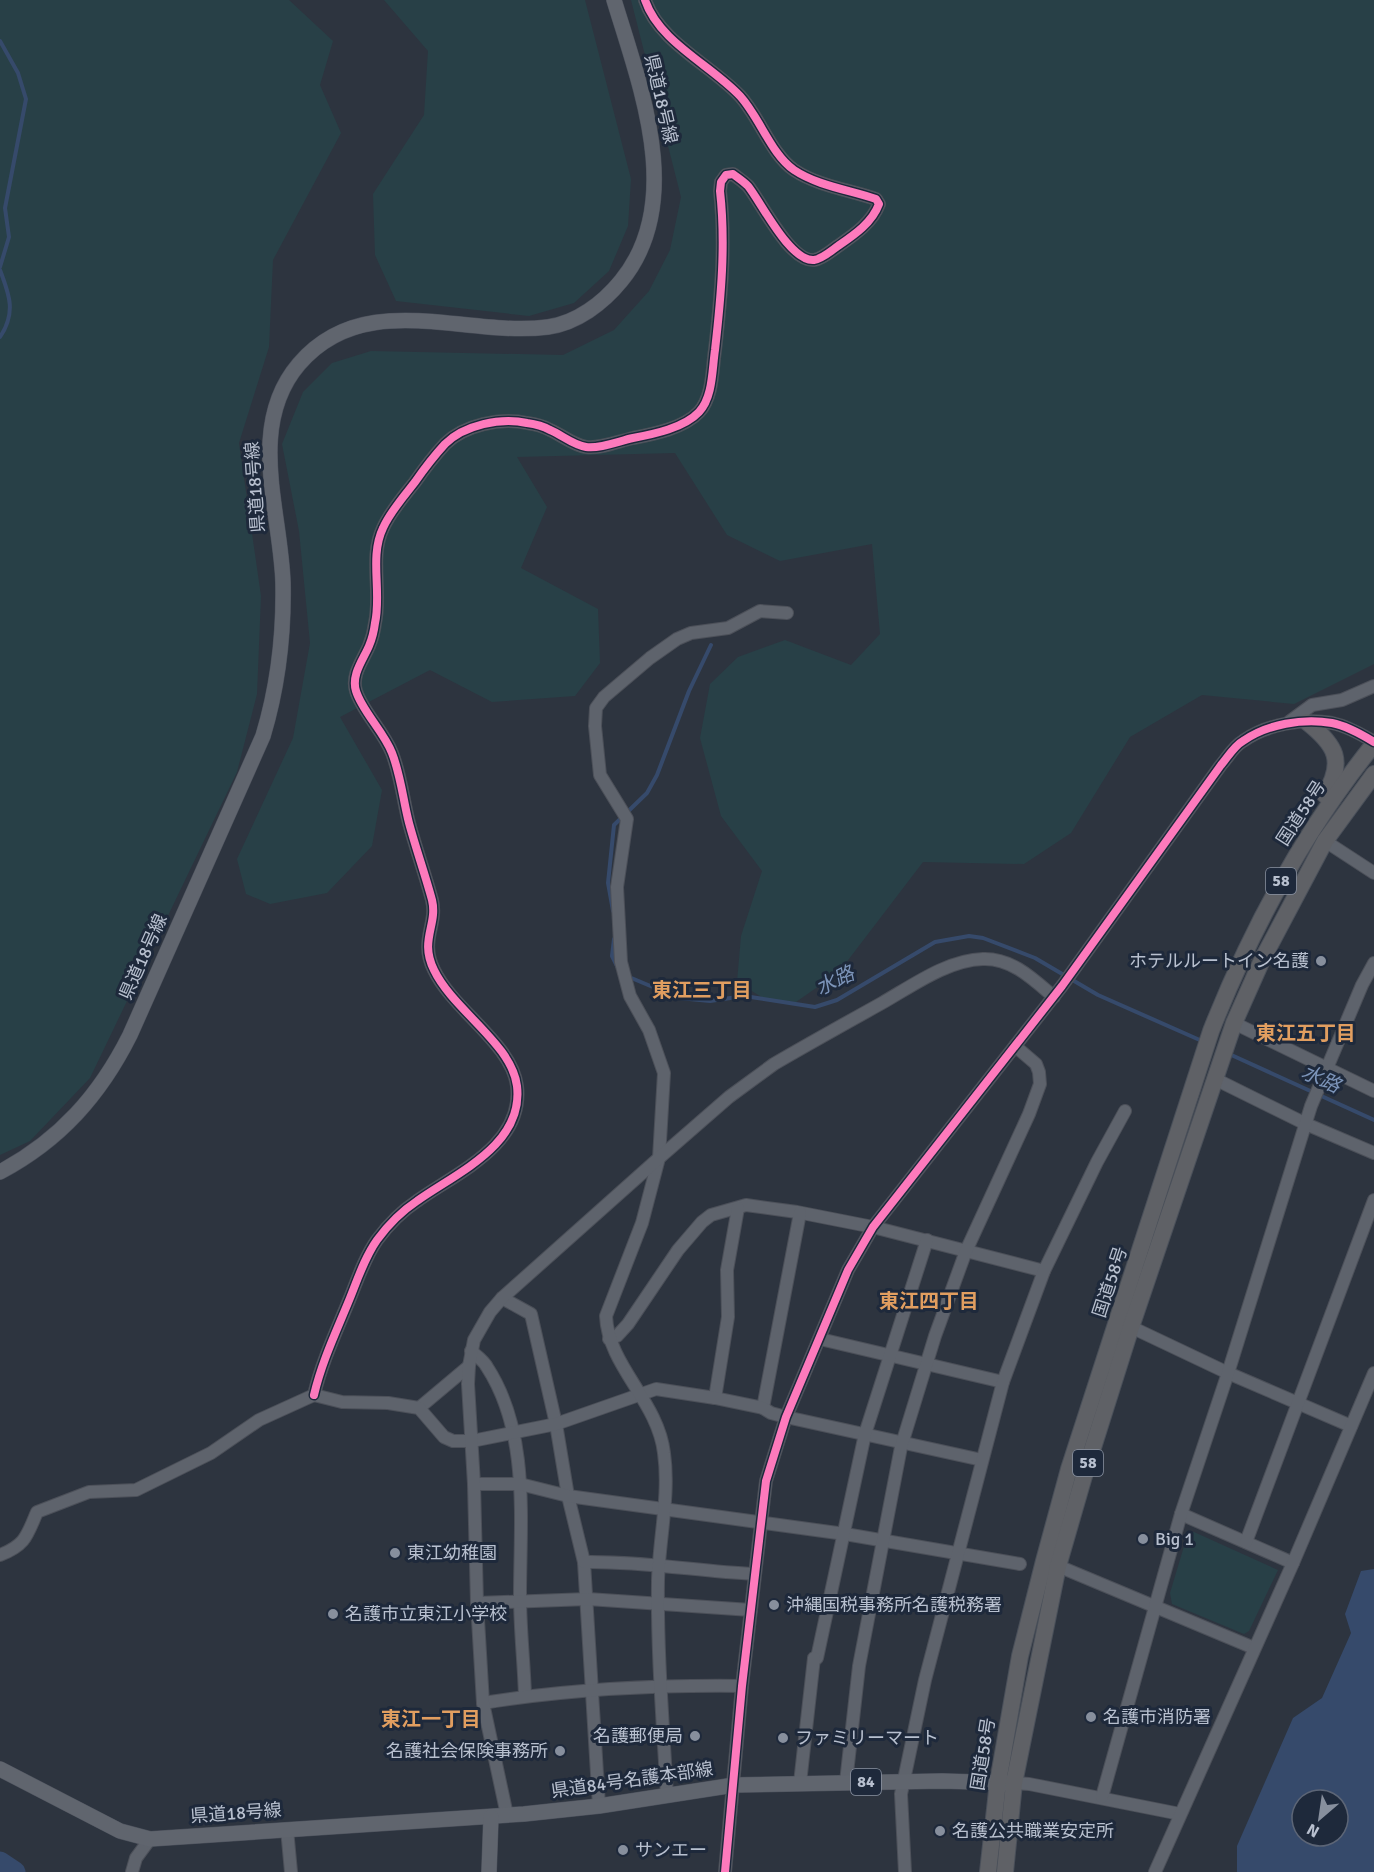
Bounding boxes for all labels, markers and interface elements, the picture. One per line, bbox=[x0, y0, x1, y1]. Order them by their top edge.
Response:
street label: 県道18号線 bbox=[640, 52, 682, 146]
street label: 県道18号線 bbox=[241, 441, 269, 533]
street label: 国道58号 bbox=[1272, 776, 1330, 850]
road number: 58 bbox=[1266, 868, 1296, 894]
street label: 県道18号線 bbox=[114, 911, 172, 1003]
place label: ホテルルートイン名護 bbox=[1129, 950, 1309, 972]
marker: ホテルルートイン名護 bbox=[1314, 954, 1328, 968]
water label: 水路 bbox=[812, 960, 860, 1001]
district label: 東江三丁目 bbox=[652, 978, 752, 1003]
district label: 東江五丁目 bbox=[1256, 1021, 1356, 1046]
water label: 水路 bbox=[1298, 1059, 1346, 1099]
street label: 国道58号 bbox=[1088, 1244, 1132, 1320]
district label: 東江四丁目 bbox=[879, 1289, 979, 1314]
road number: 58 bbox=[1073, 1450, 1103, 1476]
place label: Big 1 bbox=[1155, 1528, 1194, 1550]
marker: Big 1 bbox=[1136, 1532, 1150, 1546]
place label: 東江幼稚園 bbox=[407, 1542, 497, 1564]
marker: 東江幼稚園 bbox=[388, 1546, 402, 1560]
place label: 沖縄国税事務所名護税務署 bbox=[786, 1594, 1002, 1616]
marker: 沖縄国税事務所名護税務署 bbox=[767, 1598, 781, 1612]
place label: 名護市立東江小学校 bbox=[345, 1603, 507, 1625]
marker: 名護市立東江小学校 bbox=[326, 1607, 340, 1621]
place label: 名護市消防署 bbox=[1103, 1706, 1211, 1728]
district label: 東江一丁目 bbox=[381, 1707, 481, 1732]
marker: 名護市消防署 bbox=[1084, 1710, 1098, 1724]
street label: 国道58号 bbox=[966, 1716, 1000, 1792]
place label: 名護郵便局 bbox=[593, 1725, 683, 1747]
place label: ファミリーマート bbox=[795, 1727, 939, 1749]
marker: 名護郵便局 bbox=[688, 1729, 702, 1743]
marker: ファミリーマート bbox=[776, 1731, 790, 1745]
place label: 名護社会保険事務所 bbox=[386, 1740, 548, 1762]
marker: 名護社会保険事務所 bbox=[553, 1744, 567, 1758]
street label: 県道84号名護本部線 bbox=[550, 1758, 714, 1802]
road number: 84 bbox=[851, 1769, 881, 1795]
north arrow bbox=[1290, 1788, 1350, 1848]
street label: 県道18号線 bbox=[190, 1799, 282, 1827]
text: N bbox=[1303, 1819, 1323, 1842]
place label: 名護公共職業安定所 bbox=[952, 1820, 1114, 1842]
marker: 名護公共職業安定所 bbox=[933, 1824, 947, 1838]
place label: サンエー bbox=[635, 1839, 707, 1861]
marker: サンエー bbox=[616, 1843, 630, 1857]

